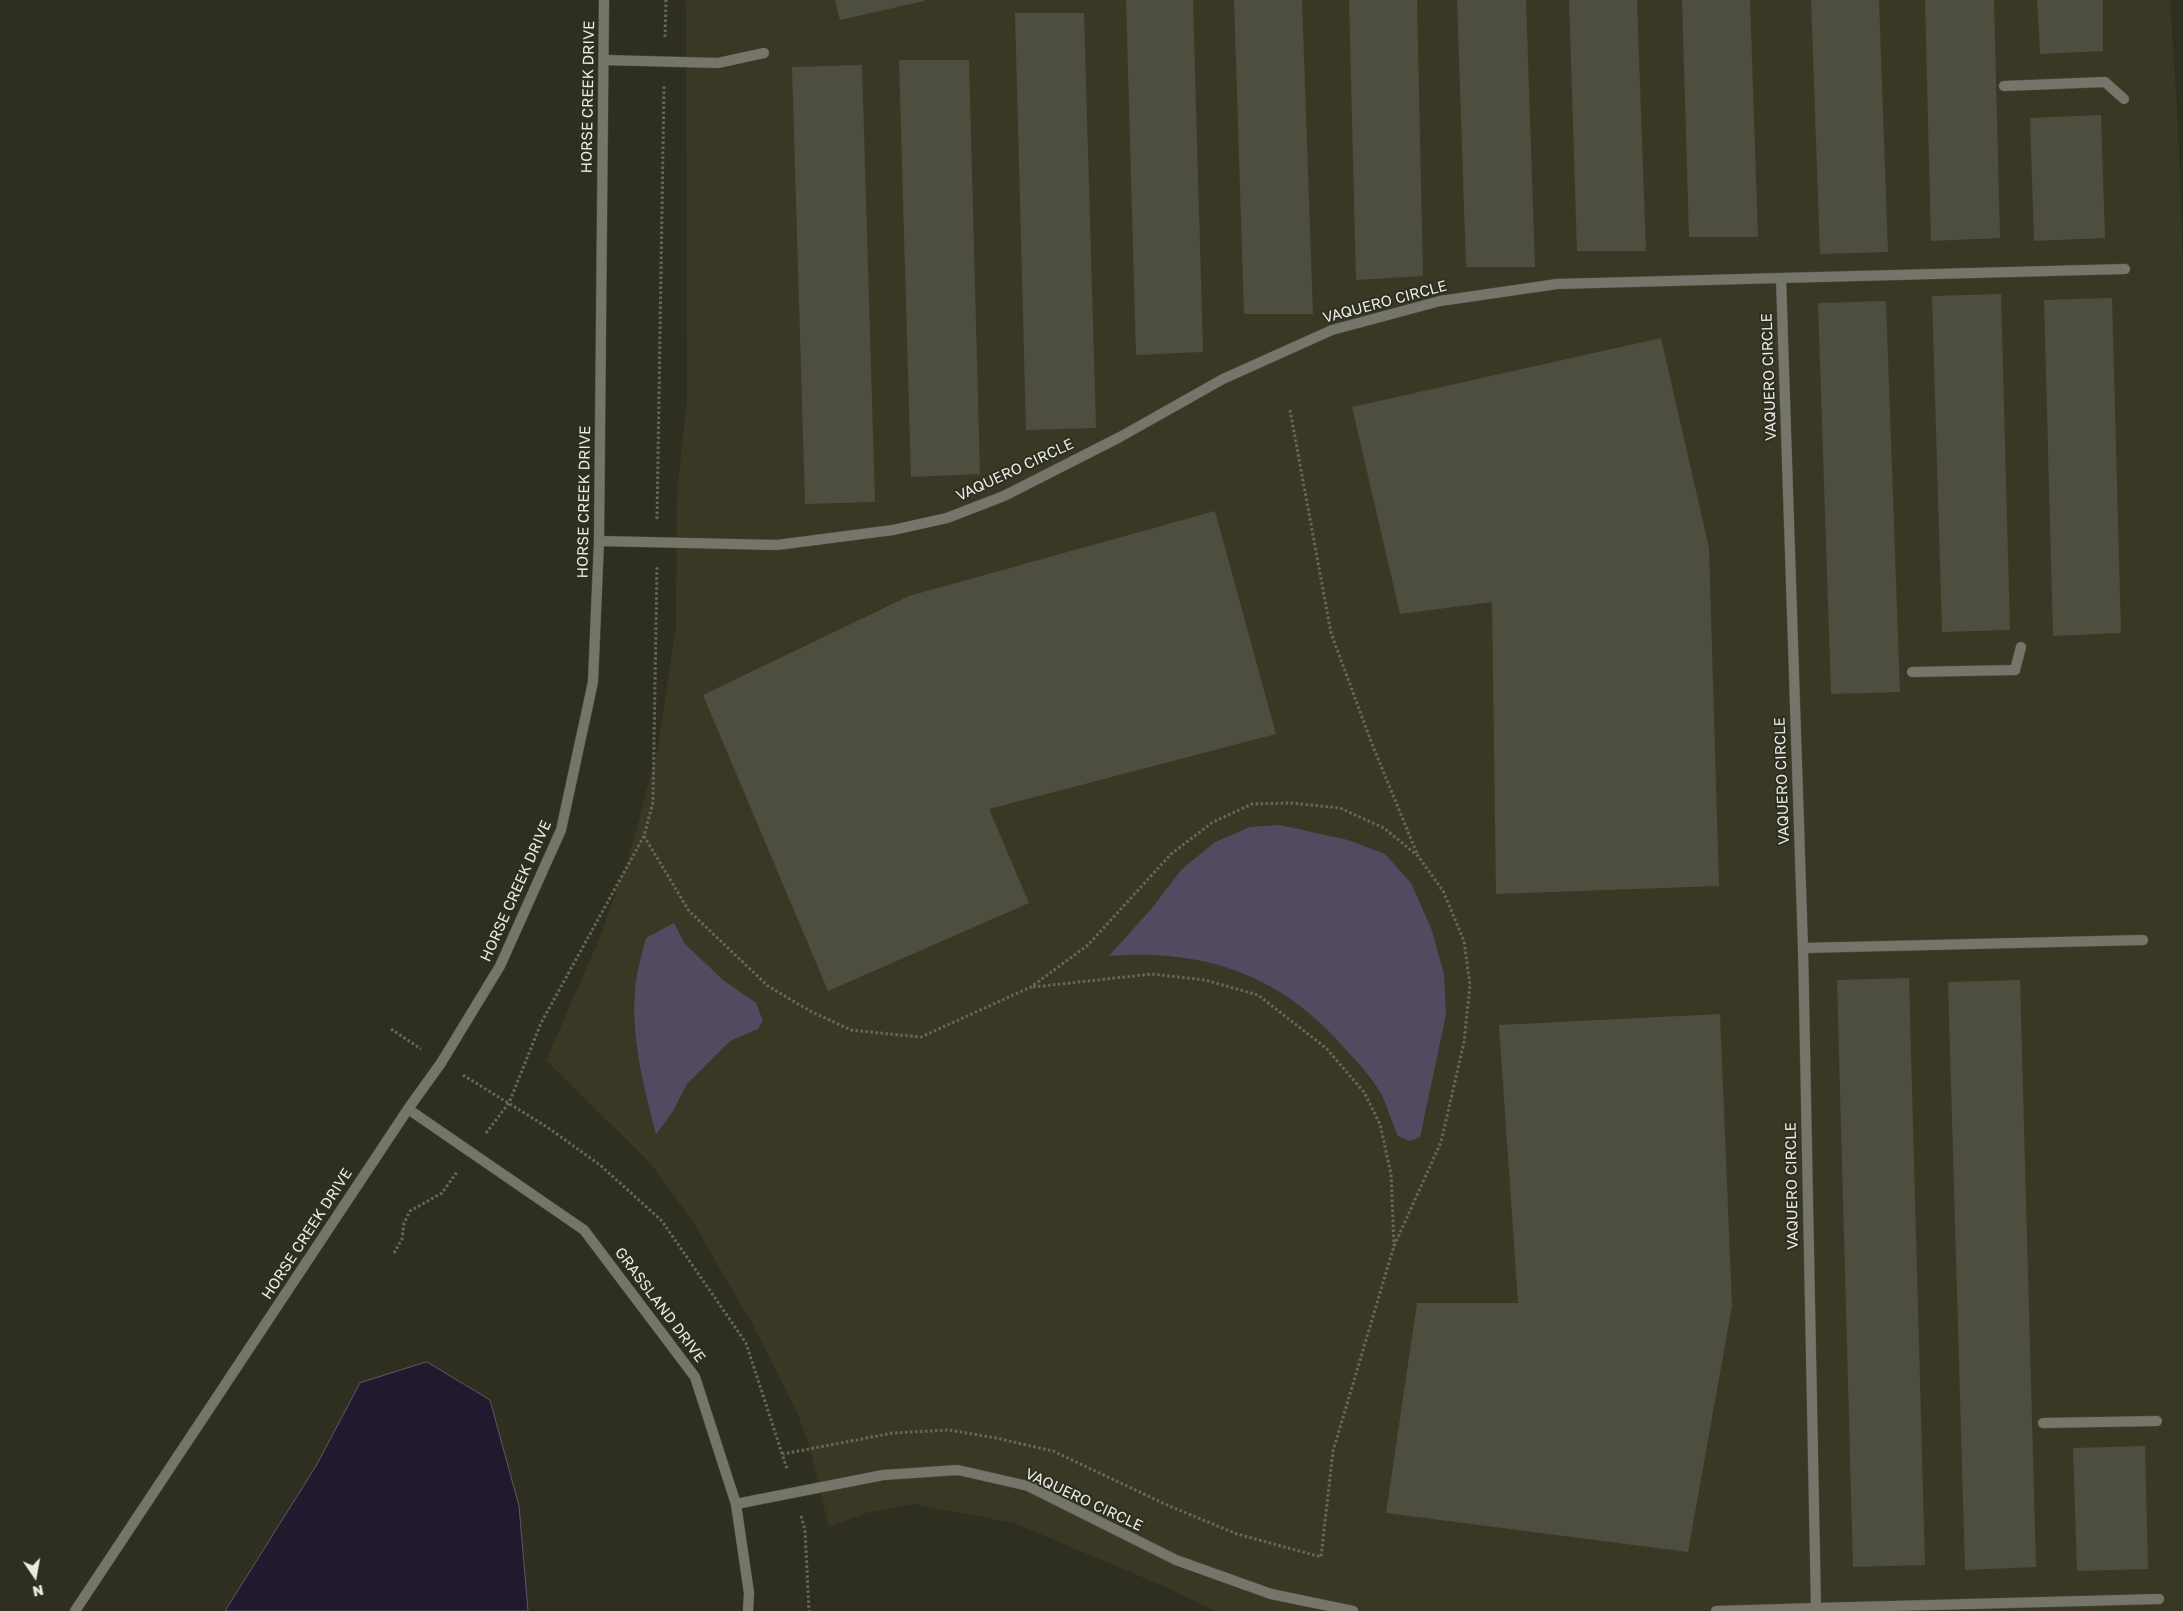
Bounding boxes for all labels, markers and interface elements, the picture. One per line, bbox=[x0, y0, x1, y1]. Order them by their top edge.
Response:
street label: HORSE CREEK DRIVE bbox=[578, 21, 598, 173]
street label: VAQUERO CIRCLE bbox=[1321, 277, 1449, 327]
street label: VAQUERO CIRCLE bbox=[1758, 313, 1780, 441]
street label: HORSE CREEK DRIVE bbox=[574, 426, 594, 578]
street label: VAQUERO CIRCLE bbox=[953, 435, 1077, 505]
street label: VAQUERO CIRCLE bbox=[1771, 717, 1793, 845]
street label: HORSE CREEK DRIVE bbox=[477, 818, 555, 964]
street label: VAQUERO CIRCLE bbox=[1782, 1122, 1802, 1250]
street label: HORSE CREEK DRIVE bbox=[258, 1165, 356, 1303]
street label: GRASSLAND DRIVE bbox=[611, 1244, 709, 1366]
street label: VAQUERO CIRCLE bbox=[1022, 1465, 1146, 1535]
north arrow bbox=[10, 1551, 60, 1601]
text: N bbox=[31, 1582, 45, 1601]

